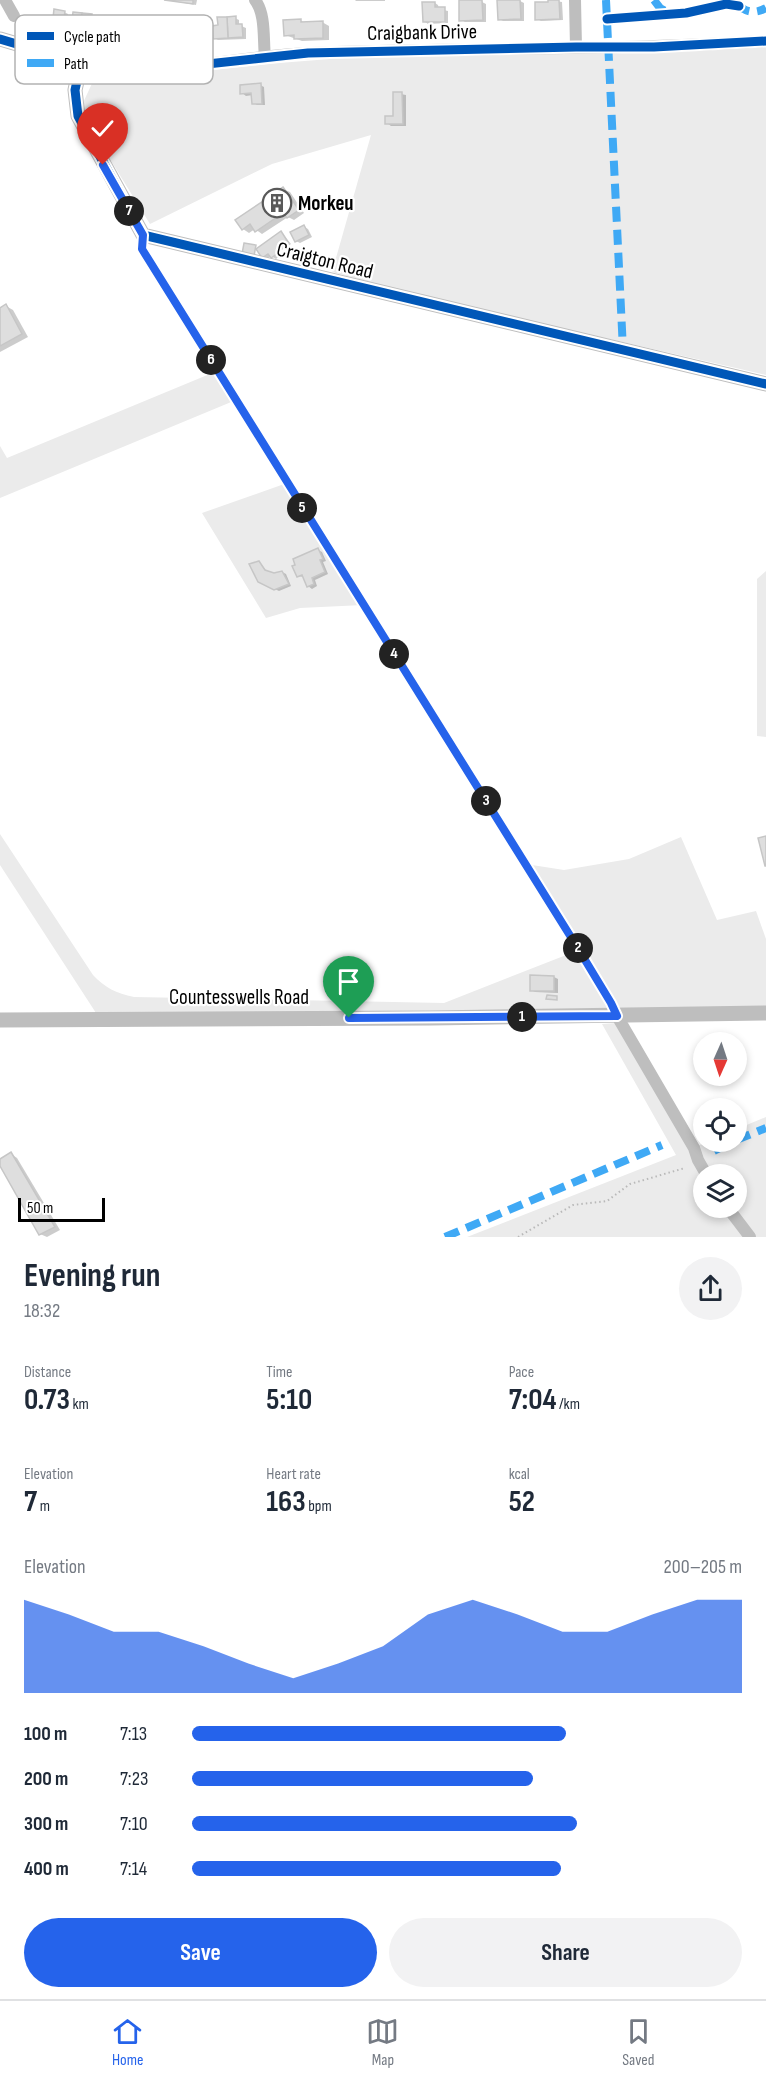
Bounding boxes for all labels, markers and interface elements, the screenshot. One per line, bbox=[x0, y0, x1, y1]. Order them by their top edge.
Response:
legend bbox=[15, 15, 213, 84]
street label: Craigbank Drive bbox=[367, 19, 477, 46]
text: Cycle path bbox=[64, 28, 121, 47]
text: Path bbox=[64, 55, 88, 74]
pin bbox=[77, 103, 128, 165]
icon: check bbox=[86, 112, 119, 145]
building icon: Morkeu bbox=[261, 187, 293, 219]
place label: Morkeu bbox=[298, 191, 354, 216]
pin: 7 bbox=[114, 196, 144, 226]
text: 7 bbox=[126, 201, 132, 220]
street label: Craigton Road bbox=[274, 236, 376, 285]
pin: 6 bbox=[196, 345, 226, 375]
text: 6 bbox=[207, 350, 215, 369]
pin: 5 bbox=[287, 493, 317, 523]
text: 5 bbox=[298, 498, 306, 517]
pin: 4 bbox=[379, 639, 409, 669]
text: 4 bbox=[390, 644, 398, 663]
pin: 3 bbox=[471, 786, 501, 816]
text: 3 bbox=[482, 791, 490, 810]
pin: 2 bbox=[563, 933, 593, 963]
text: 2 bbox=[574, 938, 582, 957]
pin bbox=[323, 956, 374, 1018]
icon: arrive bbox=[332, 965, 365, 998]
street label: Countesswells Road bbox=[169, 985, 309, 1010]
pin: 1 bbox=[507, 1002, 537, 1032]
text: 1 bbox=[519, 1007, 525, 1026]
north arrow bbox=[693, 1032, 747, 1086]
map controls bbox=[693, 1032, 747, 1218]
button: locate bbox=[693, 1098, 747, 1152]
button: layers bbox=[693, 1164, 747, 1218]
scale bar bbox=[18, 1195, 105, 1222]
text: 50 m bbox=[27, 1199, 53, 1218]
text: Evening run bbox=[24, 1256, 160, 1296]
button: share bbox=[679, 1257, 742, 1320]
text: 18:32 bbox=[24, 1299, 60, 1323]
text: Distance bbox=[24, 1363, 71, 1382]
text: Time bbox=[266, 1363, 293, 1382]
text: Pace bbox=[509, 1363, 534, 1382]
text: 0.73 bbox=[24, 1382, 70, 1418]
text: 5:10 bbox=[266, 1382, 312, 1418]
text: 7:04 bbox=[509, 1382, 557, 1418]
text: km bbox=[70, 1395, 89, 1414]
text: /km bbox=[557, 1395, 580, 1414]
text: Elevation bbox=[24, 1465, 73, 1484]
text: Heart rate bbox=[266, 1465, 321, 1484]
text: kcal bbox=[509, 1465, 530, 1484]
text: 7 bbox=[24, 1484, 37, 1520]
text: 163 bbox=[266, 1484, 306, 1520]
text: 52 bbox=[509, 1484, 535, 1520]
text: m bbox=[37, 1497, 50, 1516]
text: bpm bbox=[306, 1497, 332, 1516]
text: Elevation bbox=[24, 1555, 86, 1579]
text: 200–205 m bbox=[664, 1555, 742, 1579]
text: 100 m bbox=[24, 1722, 67, 1746]
text: 7:13 bbox=[120, 1722, 147, 1746]
text: 200 m bbox=[24, 1767, 68, 1791]
text: 7:23 bbox=[120, 1767, 148, 1791]
text: 300 m bbox=[24, 1812, 68, 1836]
text: 7:10 bbox=[120, 1812, 148, 1836]
text: 400 m bbox=[24, 1857, 69, 1881]
text: 7:14 bbox=[120, 1857, 147, 1881]
button: Save bbox=[24, 1918, 377, 1987]
button: Share bbox=[389, 1918, 742, 1987]
tab: Home bbox=[111, 2015, 144, 2070]
tab: Map bbox=[366, 2015, 399, 2070]
tab: Saved bbox=[622, 2015, 655, 2070]

